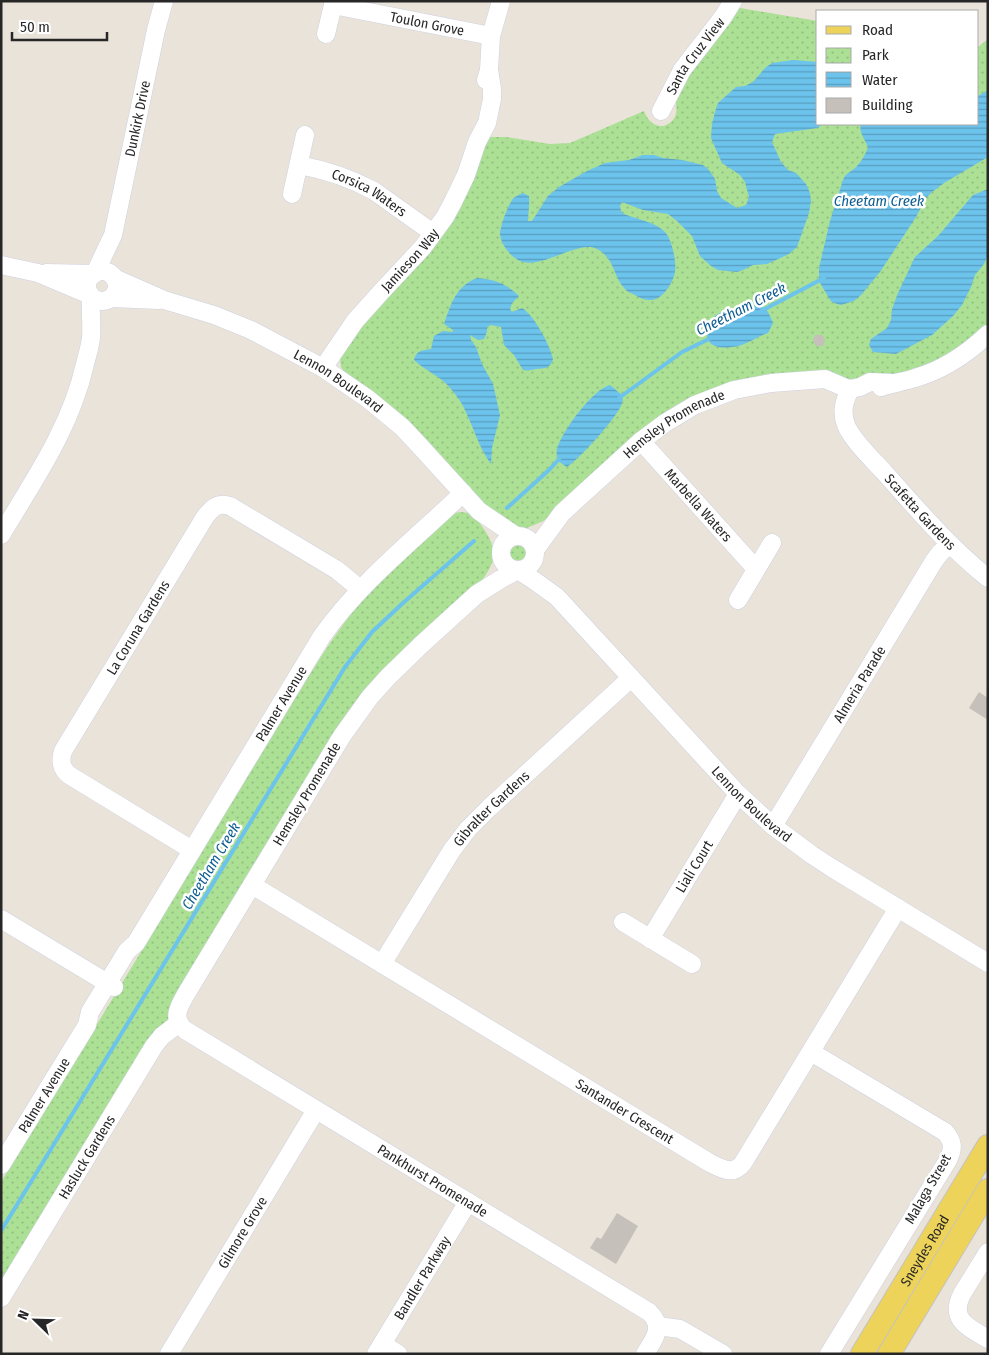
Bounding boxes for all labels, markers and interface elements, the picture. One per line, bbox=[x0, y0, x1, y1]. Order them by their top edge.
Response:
street label: Toulon Grove bbox=[389, 8, 466, 39]
scale bar bbox=[12, 10, 108, 42]
legend bbox=[816, 10, 979, 125]
street label: Santa Cruz View bbox=[662, 14, 728, 97]
text: 50 m bbox=[20, 18, 50, 36]
text: Road bbox=[862, 21, 893, 39]
text: Park bbox=[862, 46, 889, 64]
text: Water bbox=[862, 71, 898, 89]
street label: Dunkirk Drive bbox=[121, 79, 154, 158]
text: Building bbox=[862, 96, 913, 114]
street label: Corsica Waters bbox=[330, 165, 410, 220]
water label: Cheetam Creek bbox=[834, 192, 925, 210]
street label: Jamieson Way bbox=[377, 224, 443, 295]
water label: Cheetham Creek bbox=[693, 278, 789, 339]
street label: Lennon Boulevard bbox=[291, 346, 386, 416]
street label: Hemsley Promenade bbox=[619, 386, 727, 462]
street label: Marbella Waters bbox=[661, 465, 736, 545]
street label: Scafetta Gardens bbox=[881, 470, 959, 553]
street label: La Coruna Gardens bbox=[103, 577, 173, 678]
street label: Almeria Parade bbox=[829, 643, 889, 726]
street label: Palmer Avenue bbox=[252, 663, 310, 744]
street label: Hemsley Promenade bbox=[269, 739, 345, 849]
street label: Lennon Boulevard bbox=[708, 763, 795, 846]
street label: Gibralter Gardens bbox=[449, 767, 533, 850]
water label: Cheetham Creek bbox=[178, 819, 244, 913]
street label: Liali Court bbox=[672, 837, 717, 896]
street label: Palmer Avenue bbox=[14, 1054, 73, 1136]
street label: Santander Crescent bbox=[573, 1075, 677, 1148]
street label: Hasluck Gardens bbox=[55, 1112, 119, 1202]
street label: Pankhurst Promenade bbox=[374, 1141, 491, 1221]
street label: Malaga Street bbox=[901, 1151, 955, 1227]
street label: Gilmore Grove bbox=[214, 1193, 271, 1271]
street label: Sneydes Road bbox=[897, 1212, 953, 1289]
street label: Bandler Parkway bbox=[390, 1232, 454, 1323]
north arrow bbox=[10, 1295, 60, 1345]
text: N bbox=[14, 1308, 33, 1322]

